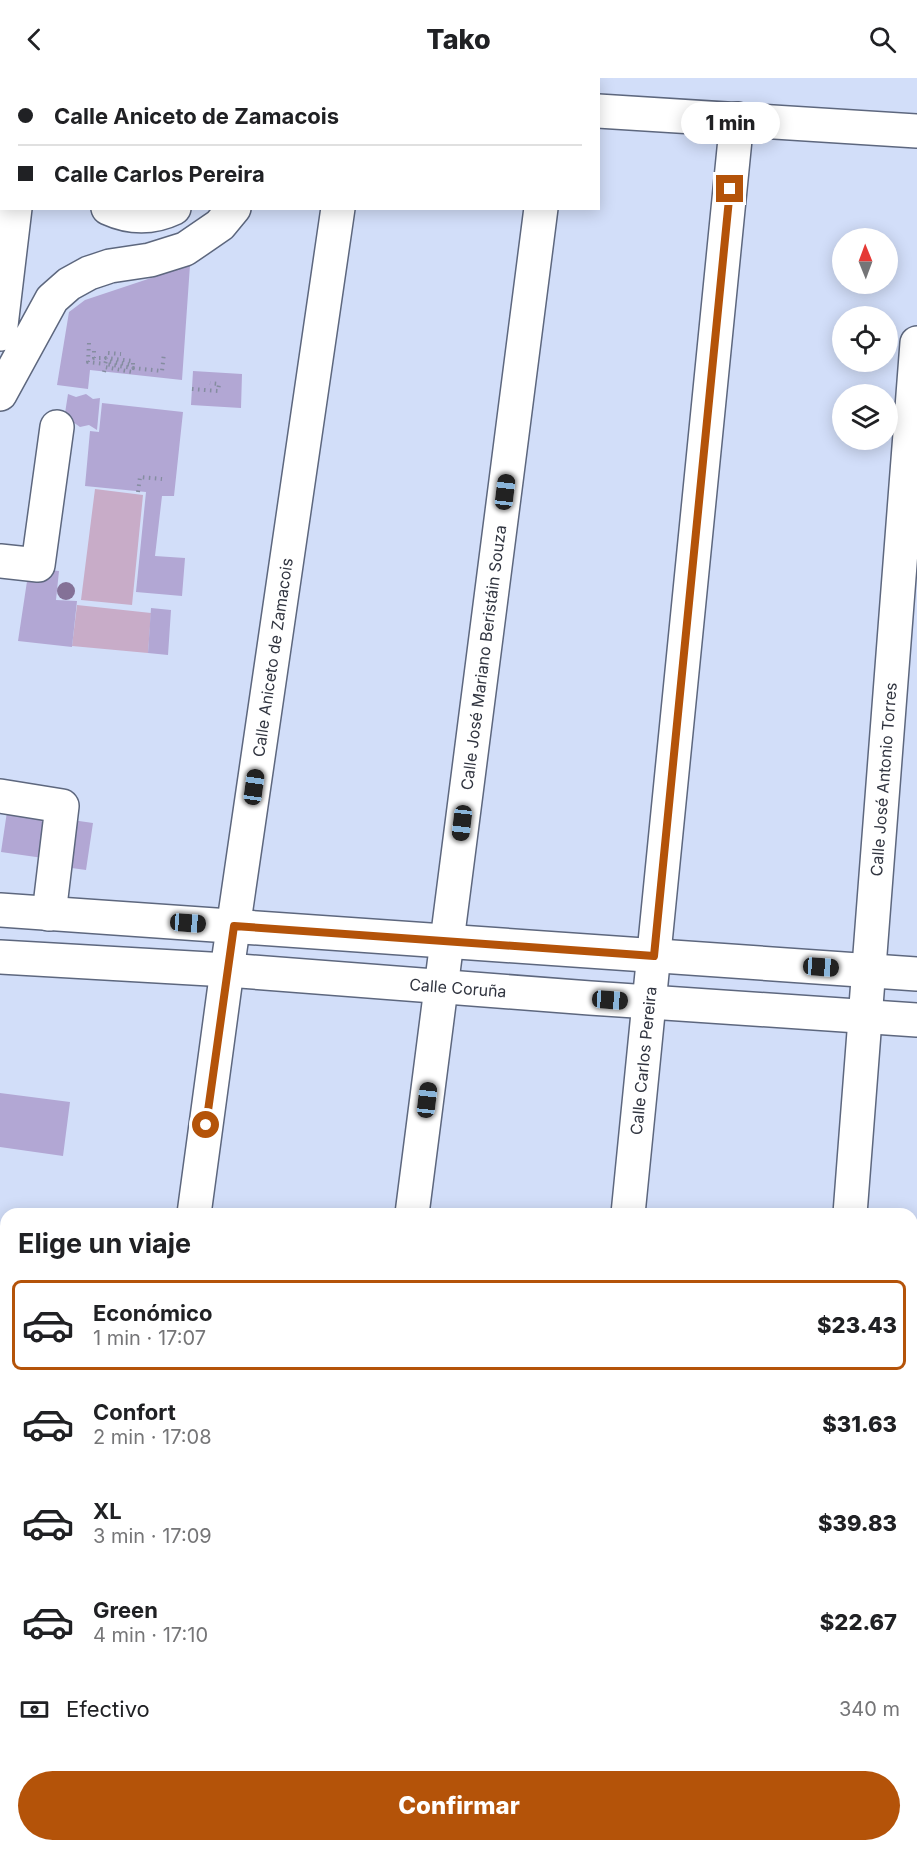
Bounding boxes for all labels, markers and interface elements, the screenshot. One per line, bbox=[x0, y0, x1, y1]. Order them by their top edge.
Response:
icon: back bbox=[18, 23, 51, 56]
text: Tako bbox=[426, 23, 491, 56]
icon: search bbox=[866, 23, 899, 56]
callout: 1 min bbox=[680, 102, 780, 144]
text: Calle Aniceto de Zamacois bbox=[54, 103, 339, 129]
text: 1 min bbox=[705, 111, 756, 135]
text: Calle Carlos Pereira bbox=[54, 161, 265, 187]
route end bbox=[716, 175, 743, 202]
north arrow bbox=[832, 228, 898, 294]
map controls bbox=[832, 228, 898, 450]
button: locate bbox=[832, 306, 898, 372]
button: layers bbox=[832, 384, 898, 450]
car bbox=[494, 473, 516, 511]
street label: Calle José Mariano Beristáin Souza bbox=[456, 524, 510, 791]
street label: Calle Aniceto de Zamacois bbox=[248, 557, 297, 758]
street label: Calle José Antonio Torres bbox=[866, 682, 901, 877]
car bbox=[243, 768, 265, 806]
car bbox=[451, 804, 473, 842]
car bbox=[169, 913, 207, 933]
car bbox=[802, 957, 840, 977]
street label: Calle Coruña bbox=[409, 974, 507, 1002]
street label: Calle Carlos Pereira bbox=[626, 986, 661, 1136]
car bbox=[591, 990, 629, 1010]
car bbox=[416, 1081, 438, 1119]
route start bbox=[192, 1111, 219, 1138]
text: Elige un viaje bbox=[18, 1227, 191, 1260]
icon: car bbox=[21, 1298, 75, 1352]
text: Económico bbox=[93, 1300, 212, 1326]
text: $23.43 bbox=[817, 1312, 897, 1338]
text: 1 min · 17:07 bbox=[93, 1326, 206, 1350]
icon: car bbox=[21, 1397, 75, 1451]
text: Confort bbox=[93, 1399, 176, 1425]
text: $31.63 bbox=[822, 1411, 897, 1437]
text: 2 min · 17:08 bbox=[93, 1425, 212, 1449]
icon: car bbox=[21, 1496, 75, 1550]
text: XL bbox=[93, 1498, 122, 1524]
text: $39.83 bbox=[818, 1510, 897, 1536]
text: 3 min · 17:09 bbox=[93, 1524, 212, 1548]
icon: car bbox=[21, 1595, 75, 1649]
text: Green bbox=[93, 1597, 158, 1623]
text: $22.67 bbox=[820, 1609, 897, 1635]
text: 4 min · 17:10 bbox=[93, 1623, 208, 1647]
icon: cash bbox=[18, 1693, 51, 1726]
text: Efectivo bbox=[66, 1696, 150, 1722]
text: 340 m bbox=[839, 1697, 900, 1721]
button: Confirmar bbox=[18, 1771, 900, 1840]

